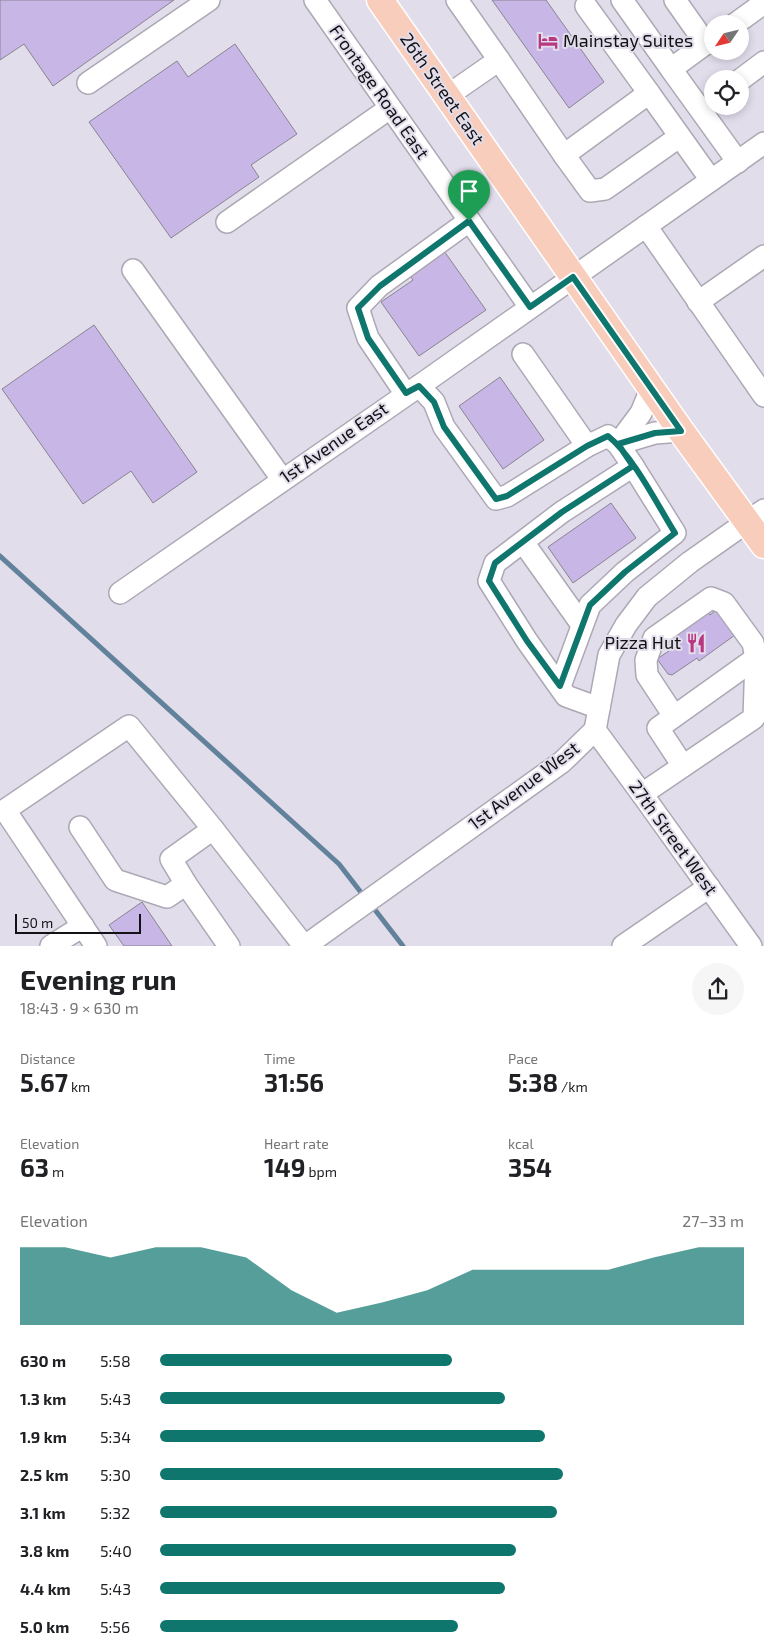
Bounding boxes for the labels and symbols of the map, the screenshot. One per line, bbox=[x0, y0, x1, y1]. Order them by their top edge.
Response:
north arrow bbox=[704, 15, 749, 60]
street label: Frontage Road East bbox=[325, 20, 434, 163]
street label: 26th Street East bbox=[396, 28, 490, 149]
place label: Mainstay Suites bbox=[563, 29, 693, 51]
hotel icon: Mainstay Suites bbox=[537, 30, 559, 52]
pin bbox=[448, 170, 490, 221]
street label: 1st Avenue East bbox=[275, 397, 392, 488]
place label: Pizza Hut bbox=[605, 631, 681, 653]
restaurant icon: Pizza Hut bbox=[685, 632, 707, 654]
street label: 1st Avenue West bbox=[464, 736, 583, 834]
street label: 27th Street West bbox=[625, 776, 723, 899]
scale bar bbox=[15, 911, 141, 934]

